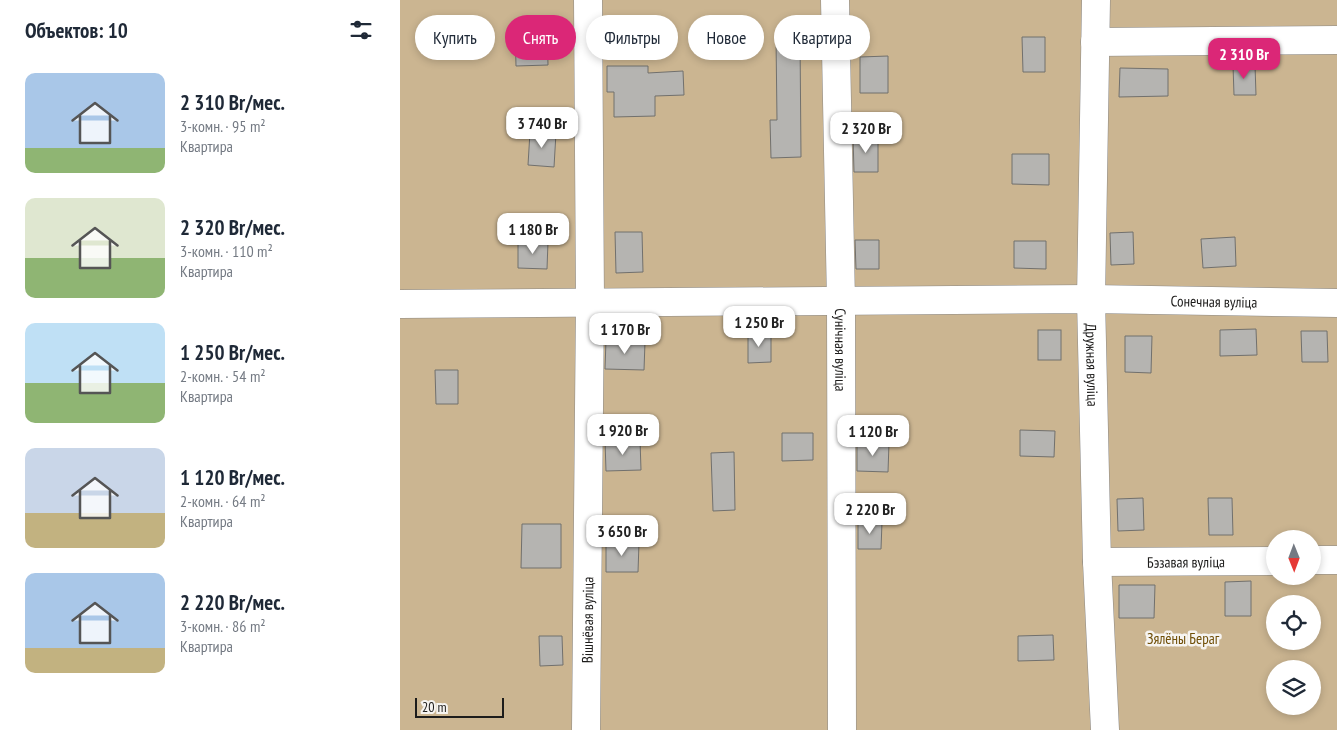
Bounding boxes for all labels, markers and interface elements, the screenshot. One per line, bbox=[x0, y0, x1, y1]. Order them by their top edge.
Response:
chip: Купить bbox=[415, 15, 495, 60]
chip: Снять bbox=[505, 15, 576, 60]
chip: Фильтры bbox=[586, 15, 678, 60]
chip: Новое bbox=[688, 15, 764, 60]
chip: Квартира bbox=[774, 15, 870, 60]
icon: filters bbox=[347, 16, 375, 44]
text: Объектов: 10 bbox=[25, 17, 128, 44]
pin: 2 310 Br bbox=[1192, 38, 1296, 80]
text: 2 310 Br bbox=[1219, 44, 1269, 64]
text: 2 310 Br/мес. bbox=[180, 89, 285, 116]
icon: home bbox=[65, 93, 125, 153]
pin: 3 740 Br bbox=[490, 106, 594, 149]
pin: 2 320 Br bbox=[814, 112, 918, 154]
text: 3 740 Br bbox=[517, 113, 567, 133]
text: 3-комн. · 95 m² bbox=[180, 116, 266, 136]
text: 2 320 Br bbox=[841, 118, 891, 138]
text: Квартира bbox=[180, 136, 233, 156]
pin: 1 180 Br bbox=[481, 212, 585, 255]
text: 2 320 Br/мес. bbox=[180, 214, 285, 241]
icon: home bbox=[65, 218, 125, 278]
text: 1 180 Br bbox=[508, 219, 558, 239]
text: 3-комн. · 110 m² bbox=[180, 241, 273, 261]
text: Квартира bbox=[180, 261, 233, 281]
street label: Сонечная вуліца bbox=[1170, 291, 1257, 311]
pin: 1 250 Br bbox=[707, 306, 811, 348]
street label: Сунічная вуліца bbox=[832, 308, 851, 392]
pin: 1 170 Br bbox=[573, 312, 677, 355]
text: 1 250 Br bbox=[734, 312, 784, 332]
text: 1 170 Br bbox=[600, 319, 650, 339]
street label: Дружная вуліца bbox=[1082, 323, 1103, 407]
text: 1 250 Br/мес. bbox=[180, 339, 285, 366]
icon: home bbox=[65, 343, 125, 403]
text: 2-комн. · 54 m² bbox=[180, 366, 266, 386]
text: Квартира bbox=[180, 386, 233, 406]
pin: 1 920 Br bbox=[571, 414, 675, 456]
pin: 1 120 Br bbox=[821, 414, 925, 457]
text: 1 920 Br bbox=[598, 420, 648, 440]
text: 1 120 Br bbox=[848, 421, 898, 441]
text: 1 120 Br/мес. bbox=[180, 464, 285, 491]
icon: home bbox=[65, 468, 125, 528]
text: 2-комн. · 64 m² bbox=[180, 491, 266, 511]
pin: 2 220 Br bbox=[818, 492, 922, 535]
text: 2 220 Br bbox=[845, 499, 895, 519]
text: Квартира bbox=[180, 511, 233, 531]
pin: 3 650 Br bbox=[570, 514, 674, 557]
text: 3 650 Br bbox=[597, 521, 647, 541]
north arrow bbox=[1266, 530, 1321, 585]
map controls bbox=[1266, 530, 1321, 715]
street label: Бэзавая вуліца bbox=[1147, 552, 1225, 571]
street label: Вішнёвая вуліца bbox=[577, 577, 597, 663]
text: 2 220 Br/мес. bbox=[180, 589, 285, 616]
icon: home bbox=[65, 593, 125, 653]
button: locate bbox=[1266, 595, 1321, 650]
text: 3-комн. · 86 m² bbox=[180, 616, 266, 636]
park label: Зялёны Бераг bbox=[1147, 629, 1220, 648]
text: Квартира bbox=[180, 636, 233, 656]
button: layers bbox=[1266, 660, 1321, 715]
scale bar bbox=[415, 695, 504, 718]
text: 20 m bbox=[422, 698, 447, 716]

